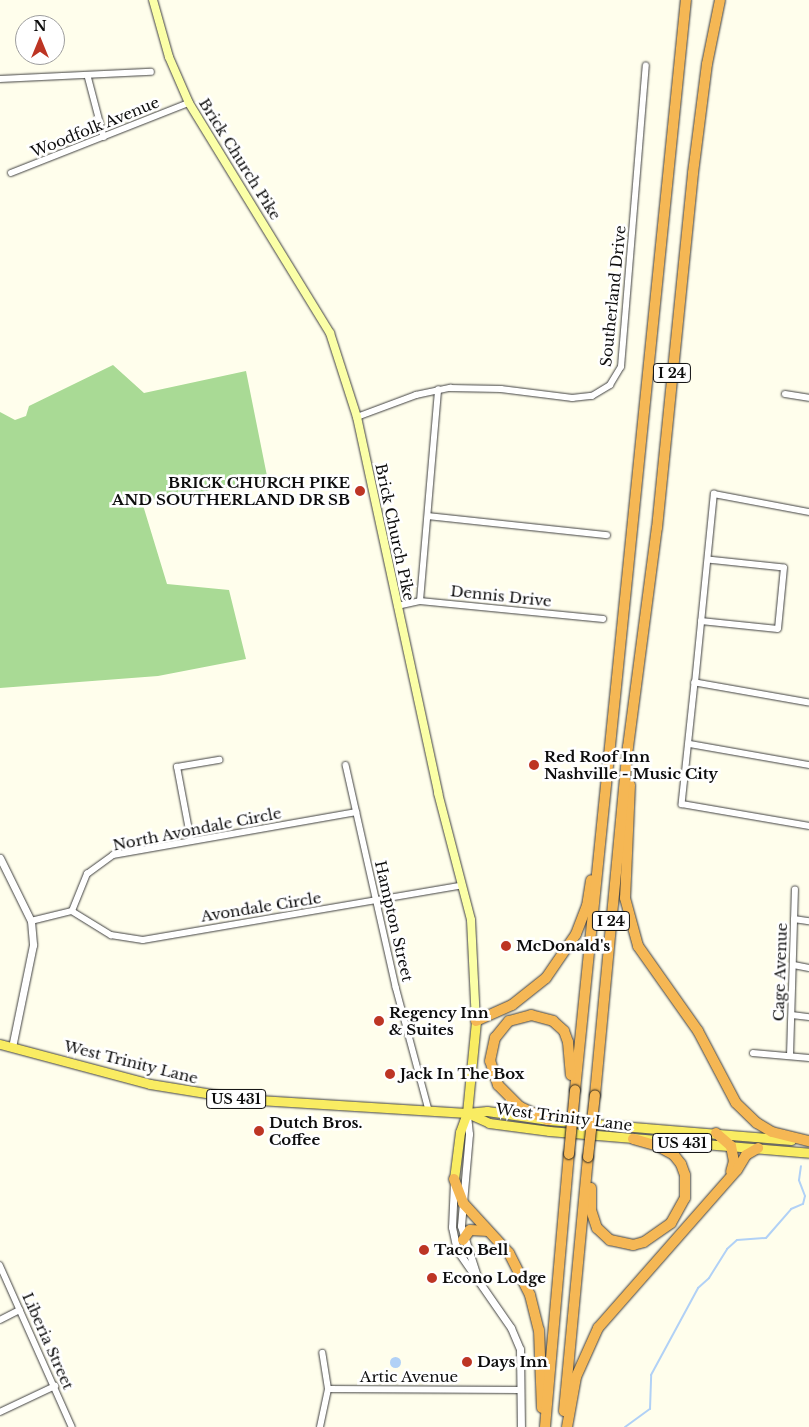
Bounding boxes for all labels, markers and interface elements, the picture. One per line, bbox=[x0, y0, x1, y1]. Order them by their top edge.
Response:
north arrow bbox=[15, 15, 65, 65]
text: N bbox=[33, 17, 47, 35]
street label: Woodfolk Avenue bbox=[28, 93, 162, 161]
street label: Brick Church Pike bbox=[195, 95, 285, 223]
street label: Southerland Drive bbox=[597, 224, 629, 368]
road number: I 24 bbox=[652, 362, 692, 384]
street label: Brick Church Pike bbox=[372, 462, 418, 602]
place label: BRICK CHURCH PIKE AND SOUTHERLAND DR SB bbox=[112, 473, 350, 508]
marker: BRICK CHURCH PIKE AND SOUTHERLAND DR SB bbox=[354, 485, 366, 497]
street label: Dennis Drive bbox=[450, 582, 552, 610]
place label: Red Roof Inn Nashville - Music City bbox=[544, 747, 718, 782]
marker: Red Roof Inn Nashville - Music City bbox=[528, 759, 540, 771]
street label: North Avondale Circle bbox=[111, 804, 283, 854]
street label: Hampton Street bbox=[371, 859, 417, 983]
street label: Avondale Circle bbox=[200, 889, 322, 925]
road number: I 24 bbox=[591, 909, 631, 932]
street label: Cage Avenue bbox=[769, 922, 791, 1022]
place label: McDonald's bbox=[516, 937, 610, 955]
marker: McDonald's bbox=[500, 940, 512, 952]
place label: Regency Inn & Suites bbox=[389, 1003, 489, 1038]
marker: Regency Inn & Suites bbox=[373, 1015, 385, 1027]
street label: West Trinity Lane bbox=[62, 1037, 200, 1087]
place label: Jack In The Box bbox=[400, 1065, 525, 1083]
marker: Jack In The Box bbox=[384, 1068, 396, 1080]
road number: US 431 bbox=[206, 1088, 266, 1110]
street label: West Trinity Lane bbox=[494, 1100, 634, 1134]
place label: Dutch Bros. Coffee bbox=[269, 1113, 362, 1148]
marker: Dutch Bros. Coffee bbox=[253, 1125, 265, 1137]
road number: US 431 bbox=[652, 1132, 712, 1154]
place label: Taco Bell bbox=[434, 1241, 508, 1259]
marker: Taco Bell bbox=[418, 1244, 430, 1256]
place label: Econo Lodge bbox=[442, 1269, 546, 1287]
marker: Econo Lodge bbox=[426, 1272, 438, 1284]
street label: Liberia Street bbox=[19, 1290, 77, 1392]
place label: Days Inn bbox=[477, 1353, 548, 1371]
marker: Days Inn bbox=[461, 1356, 473, 1368]
street label: Artic Avenue bbox=[360, 1368, 458, 1386]

